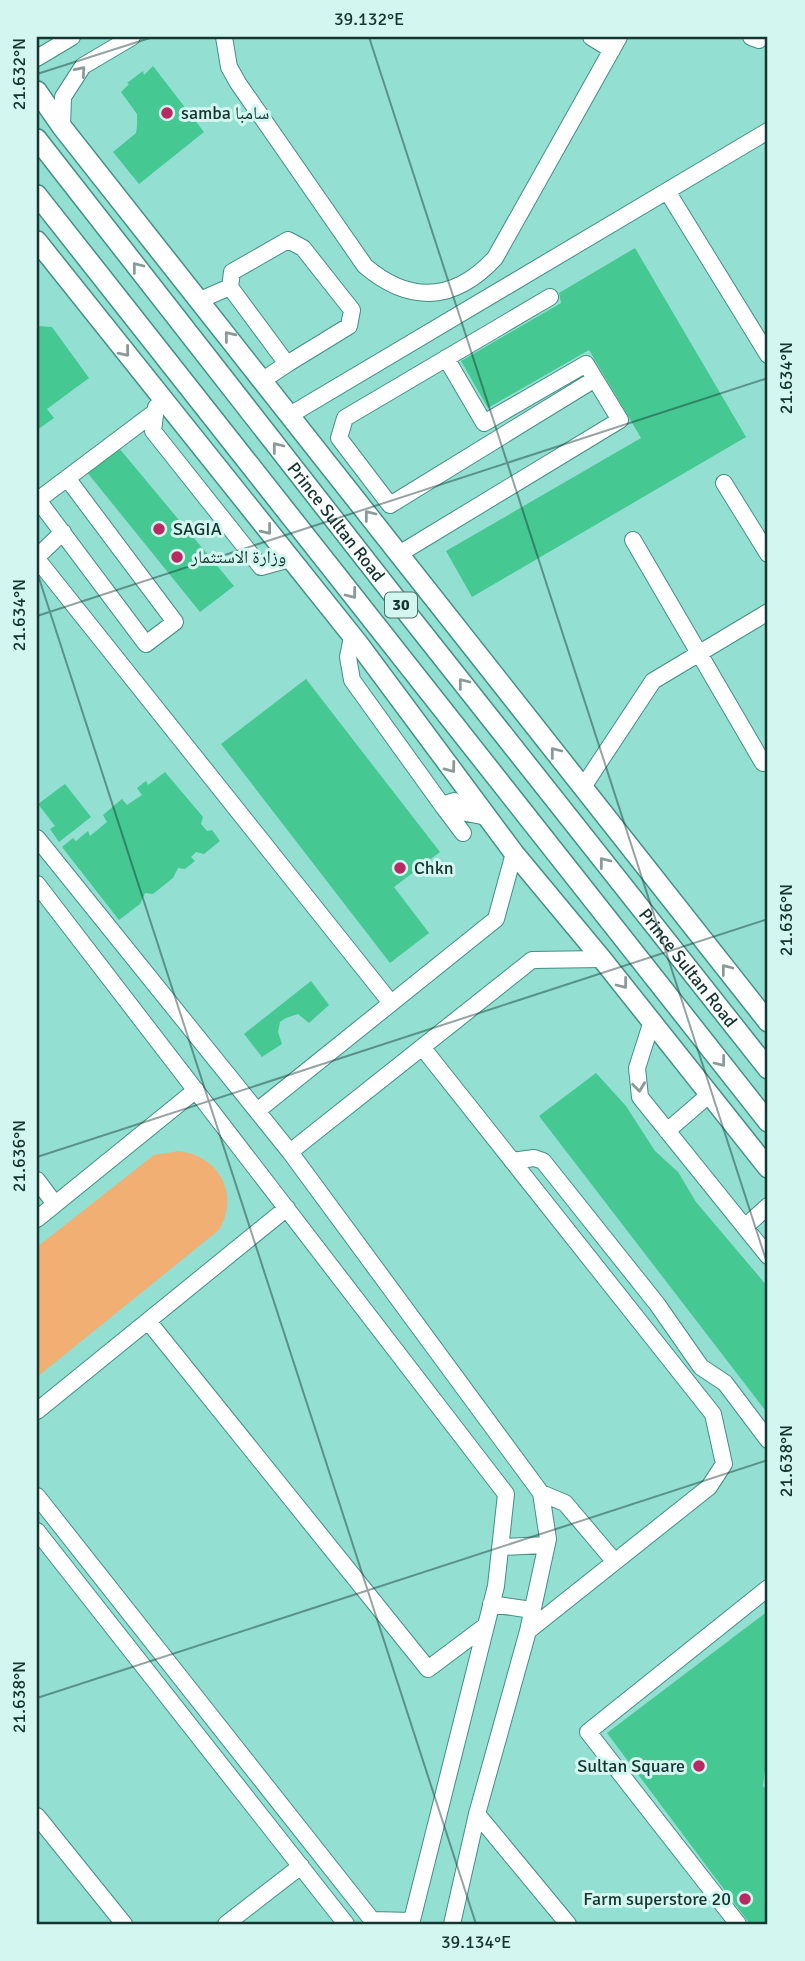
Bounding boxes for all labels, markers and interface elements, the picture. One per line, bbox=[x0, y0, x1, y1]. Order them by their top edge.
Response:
text: 39.132°E bbox=[334, 8, 404, 30]
text: 21.632°N bbox=[8, 38, 30, 110]
one-way arrow bbox=[73, 66, 85, 79]
place label: samba سامبا bbox=[181, 102, 269, 124]
marker: samba سامبا bbox=[159, 105, 175, 121]
one-way arrow bbox=[132, 263, 145, 275]
one-way arrow bbox=[224, 331, 237, 343]
text: 21.634°N bbox=[775, 342, 797, 414]
one-way arrow bbox=[117, 344, 130, 357]
one-way arrow bbox=[272, 442, 285, 454]
street label: Prince Sultan Road bbox=[283, 458, 390, 586]
one-way arrow bbox=[364, 510, 377, 523]
place label: SAGIA bbox=[173, 518, 222, 540]
marker: SAGIA bbox=[151, 521, 167, 537]
one-way arrow bbox=[259, 522, 272, 534]
place label: وزارة الاستثمار bbox=[190, 546, 286, 568]
marker: وزارة الاستثمار bbox=[169, 549, 185, 565]
text: 21.634°N bbox=[8, 579, 30, 651]
one-way arrow bbox=[344, 587, 357, 599]
road number: 30 bbox=[385, 592, 417, 618]
one-way arrow bbox=[458, 679, 471, 691]
one-way arrow bbox=[550, 747, 563, 759]
one-way arrow bbox=[442, 761, 455, 773]
place label: Chkn bbox=[414, 857, 454, 879]
one-way arrow bbox=[600, 857, 612, 870]
marker: Chkn bbox=[392, 860, 408, 876]
text: 21.636°N bbox=[775, 884, 797, 956]
street label: Prince Sultan Road bbox=[634, 904, 742, 1032]
one-way arrow bbox=[722, 964, 734, 977]
one-way arrow bbox=[614, 977, 627, 989]
one-way arrow bbox=[712, 1054, 725, 1066]
one-way arrow bbox=[632, 1081, 647, 1093]
text: 21.636°N bbox=[8, 1120, 30, 1192]
text: 21.638°N bbox=[775, 1425, 797, 1497]
text: 21.638°N bbox=[8, 1661, 30, 1733]
place label: Sultan Square bbox=[577, 1755, 685, 1777]
marker: Sultan Square bbox=[691, 1758, 707, 1774]
place label: Farm superstore 20 bbox=[583, 1888, 731, 1910]
marker: Farm superstore 20 bbox=[737, 1891, 753, 1907]
text: 39.134°E bbox=[441, 1931, 511, 1953]

